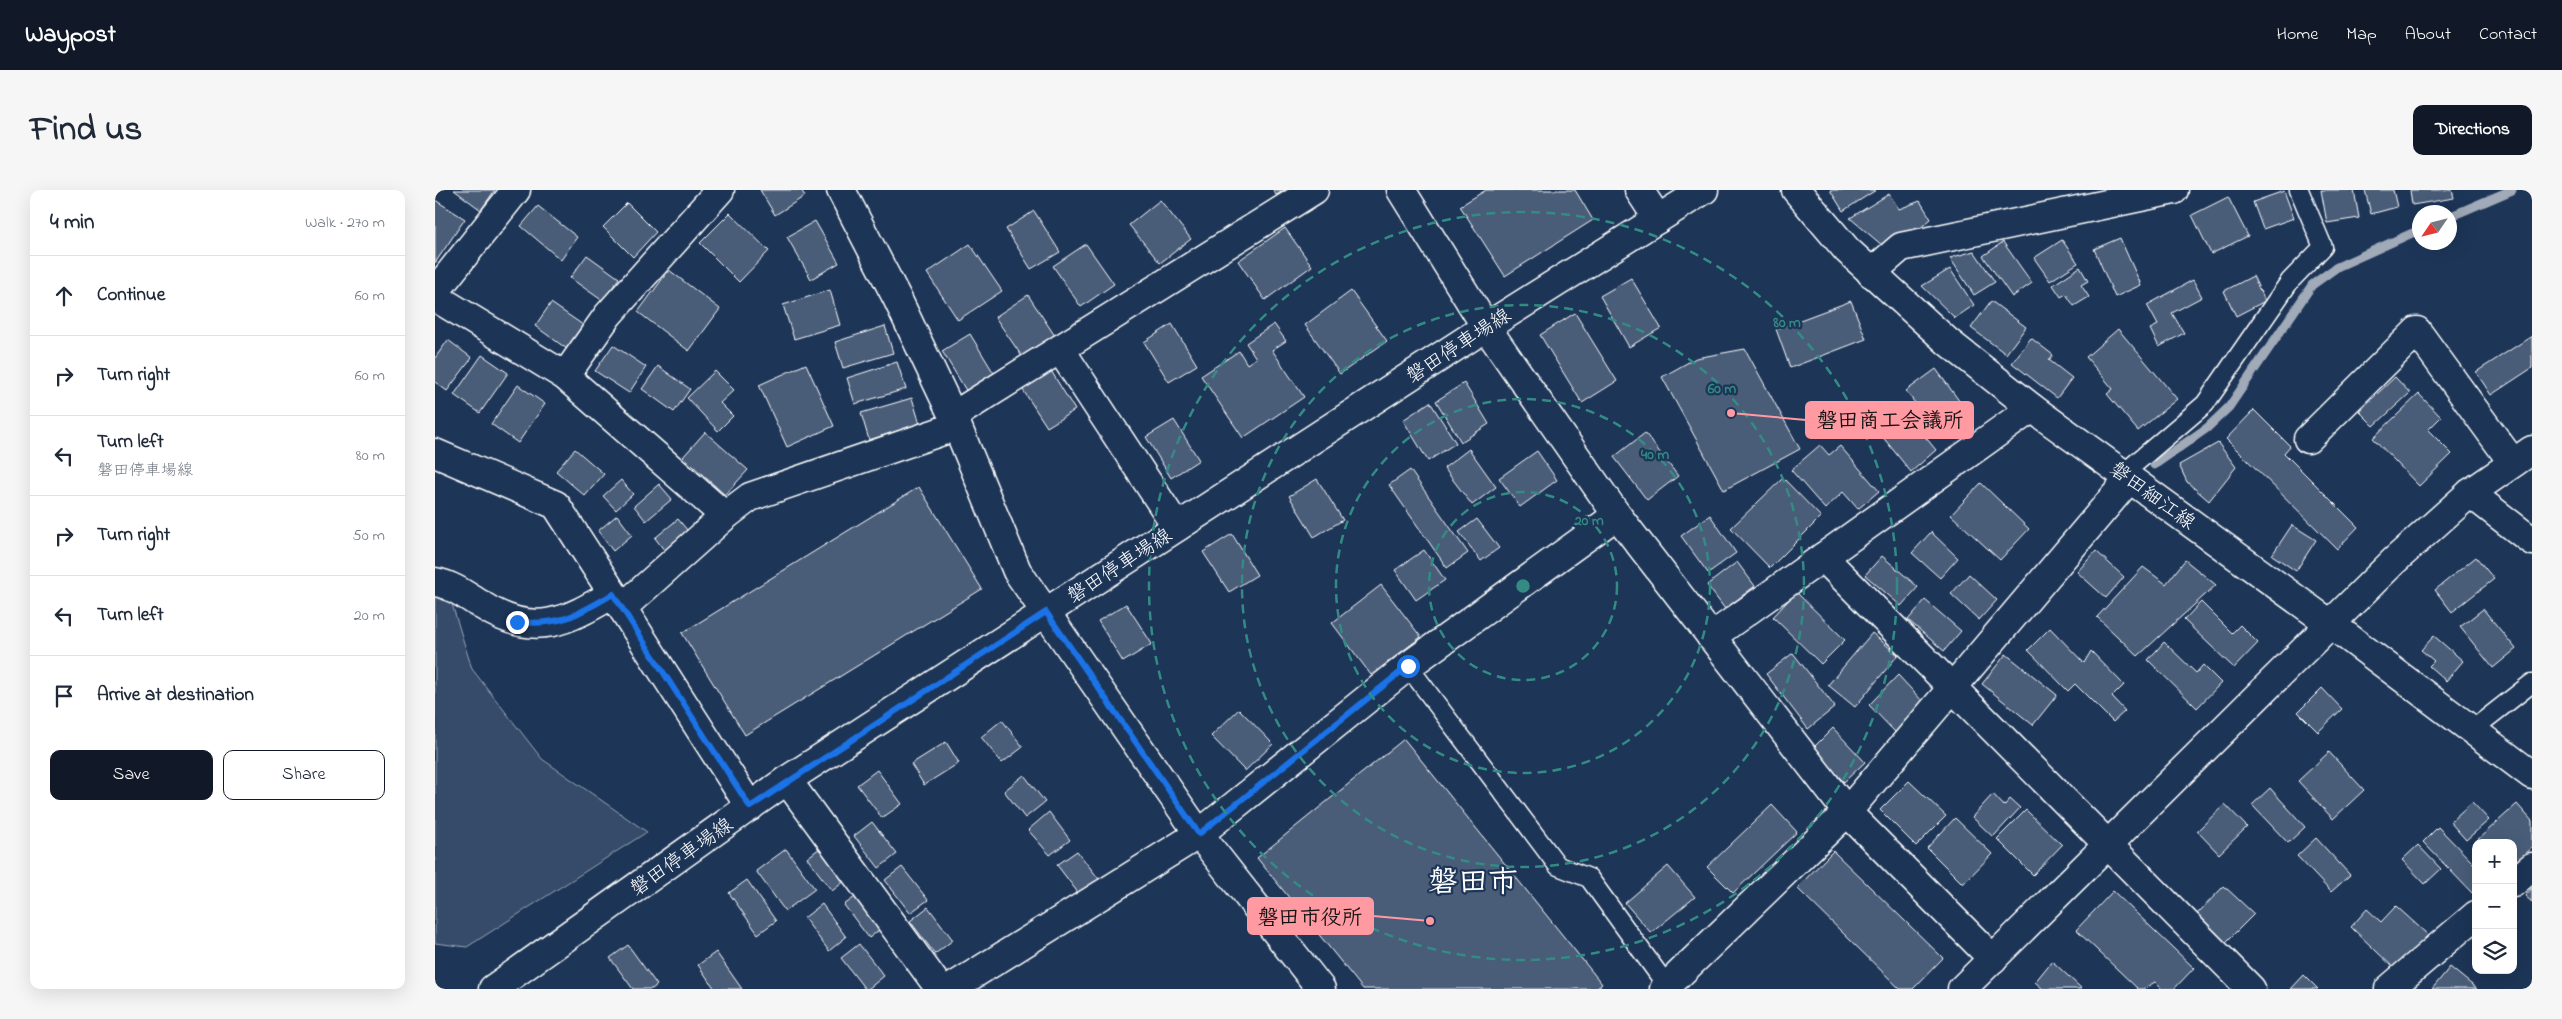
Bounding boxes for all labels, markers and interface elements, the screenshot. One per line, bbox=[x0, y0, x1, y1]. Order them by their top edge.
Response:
text: Waypost bbox=[25, 18, 116, 53]
text: Home bbox=[2277, 22, 2318, 48]
text: Map bbox=[2346, 22, 2377, 48]
text: About bbox=[2405, 22, 2451, 48]
text: Contact bbox=[2479, 22, 2537, 48]
text: Find us bbox=[30, 105, 142, 156]
button: Directions bbox=[2413, 105, 2532, 155]
north arrow bbox=[2412, 205, 2457, 250]
text: 4 min bbox=[50, 208, 94, 238]
text: Walk · 270 m bbox=[305, 211, 385, 235]
icon: ahead bbox=[50, 282, 78, 310]
text: Continue bbox=[97, 282, 165, 309]
text: 60 m bbox=[355, 284, 385, 308]
street label: 磐田停車場線 bbox=[1401, 302, 1518, 392]
text: 80 m bbox=[1772, 312, 1801, 334]
icon: right bbox=[50, 362, 78, 390]
text: Turn right bbox=[97, 362, 170, 389]
text: 60 m bbox=[355, 364, 385, 388]
text: 60 m bbox=[1707, 378, 1737, 400]
callout: 磐田商工会議所 bbox=[1806, 402, 1973, 438]
text: 磐田商工会議所 bbox=[1817, 407, 1964, 437]
text: Turn left bbox=[97, 429, 164, 456]
icon: left bbox=[50, 442, 78, 470]
text: 80 m bbox=[356, 444, 385, 468]
text: 40 m bbox=[1640, 444, 1669, 466]
street label: 磐田細江線 bbox=[2103, 456, 2201, 538]
text: 磐田停車場線 bbox=[97, 459, 193, 483]
text: 20 m bbox=[1573, 510, 1604, 532]
icon: right bbox=[50, 522, 78, 550]
text: Turn right bbox=[97, 522, 170, 549]
street label: 磐田停車場線 bbox=[1062, 522, 1179, 612]
text: 50 m bbox=[353, 524, 385, 548]
centre of rings bbox=[1514, 577, 1532, 595]
icon: left bbox=[50, 602, 78, 630]
text: Turn left bbox=[97, 602, 164, 629]
text: 20 m bbox=[354, 604, 385, 628]
route end bbox=[506, 611, 529, 634]
route start bbox=[1397, 655, 1420, 678]
icon: arrive bbox=[50, 682, 78, 710]
text: Arrive at destination bbox=[97, 682, 254, 709]
button: Save bbox=[50, 750, 213, 800]
button: Share bbox=[223, 750, 385, 800]
street label: 磐田停車場線 bbox=[625, 812, 740, 904]
map controls bbox=[2472, 839, 2517, 974]
button: + bbox=[2472, 839, 2517, 884]
district label: 磐田市 bbox=[1428, 862, 1518, 906]
button: − bbox=[2472, 884, 2517, 929]
callout: 磐田市役所 bbox=[1248, 898, 1373, 934]
text: 磐田市役所 bbox=[1258, 904, 1363, 934]
button: layers bbox=[2472, 929, 2517, 974]

